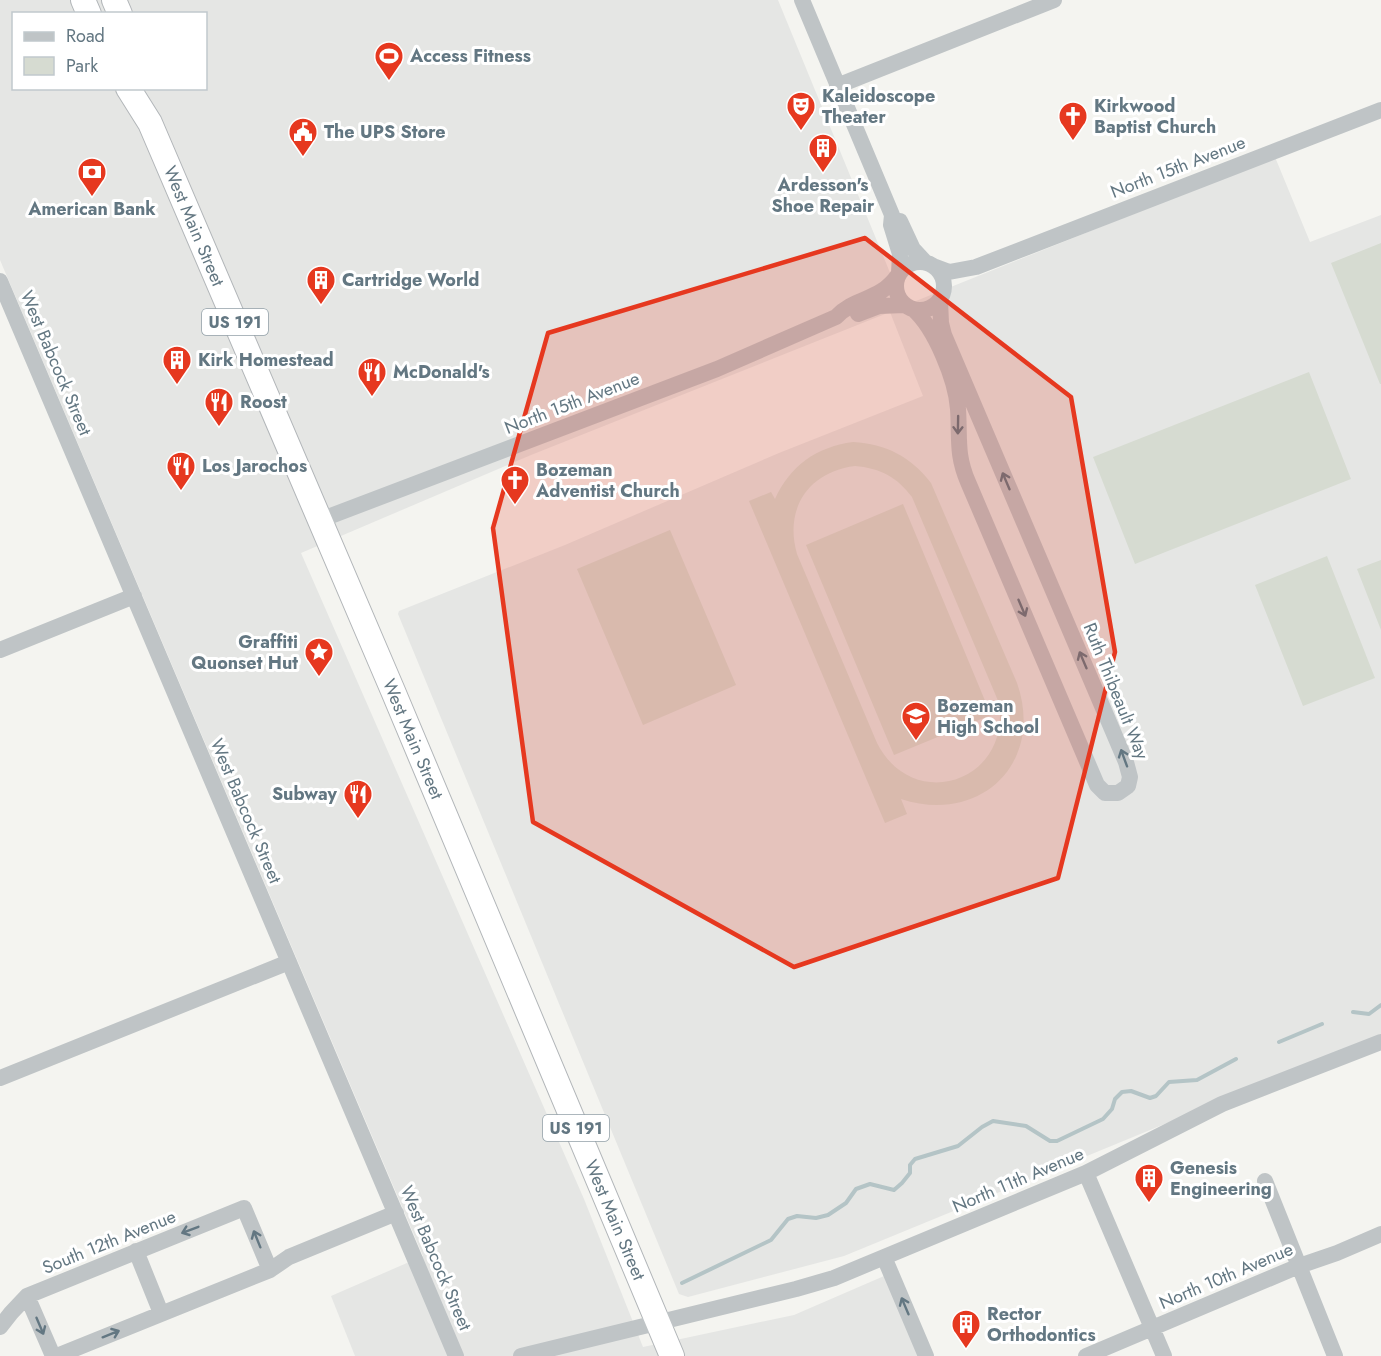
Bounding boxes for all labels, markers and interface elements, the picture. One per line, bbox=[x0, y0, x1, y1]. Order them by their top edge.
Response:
legend bbox=[12, 12, 207, 90]
text: Road bbox=[66, 23, 105, 49]
sports icon: Access Fitness bbox=[373, 40, 405, 82]
place label: Access Fitness bbox=[409, 43, 531, 69]
text: Park bbox=[66, 53, 98, 79]
place label: Kaleidoscope Theater bbox=[822, 83, 935, 130]
theatre icon: Kaleidoscope Theater bbox=[785, 90, 817, 132]
place label: Kirkwood Baptist Church bbox=[1094, 93, 1216, 140]
church icon: Kirkwood Baptist Church bbox=[1057, 100, 1089, 142]
public building icon: The UPS Store bbox=[287, 116, 319, 158]
place label: The UPS Store bbox=[324, 119, 446, 145]
street label: North 15th Avenue bbox=[1107, 129, 1249, 205]
building icon: Ardesson's Shoe Repair bbox=[807, 132, 839, 174]
bank icon: American Bank bbox=[76, 156, 108, 198]
street label: West Main Street bbox=[157, 162, 231, 291]
place label: Ardesson's Shoe Repair bbox=[772, 172, 875, 219]
place label: American Bank bbox=[27, 196, 156, 222]
building icon: Cartridge World bbox=[305, 264, 337, 306]
place label: Cartridge World bbox=[342, 267, 479, 293]
street label: West Babcock Street bbox=[14, 287, 98, 440]
road number: US 191 bbox=[202, 309, 268, 335]
building icon: Kirk Homestead bbox=[161, 344, 193, 386]
place label: Kirk Homestead bbox=[198, 347, 334, 373]
restaurant icon: McDonald's bbox=[356, 356, 388, 398]
place label: McDonald's bbox=[393, 359, 490, 385]
street label: North 15th Avenue bbox=[501, 365, 643, 441]
restaurant icon: Roost bbox=[203, 386, 235, 428]
place label: Roost bbox=[240, 389, 287, 415]
one-way arrow bbox=[952, 415, 964, 435]
restaurant icon: Los Jarochos bbox=[165, 450, 197, 492]
place label: Los Jarochos bbox=[202, 453, 307, 479]
place label: Bozeman Adventist Church bbox=[535, 457, 680, 504]
church icon: Bozeman Adventist Church bbox=[499, 464, 531, 506]
one-way arrow bbox=[1000, 472, 1011, 490]
one-way arrow bbox=[1017, 598, 1028, 616]
street label: Ruth Thibeault Way bbox=[1077, 619, 1155, 763]
place label: Graffiti Quonset Hut bbox=[191, 629, 298, 676]
place icon: Graffiti Quonset Hut bbox=[303, 636, 335, 678]
one-way arrow bbox=[1077, 651, 1088, 669]
street label: West Main Street bbox=[376, 675, 450, 804]
place label: Bozeman High School bbox=[937, 693, 1039, 740]
school or university icon: Bozeman High School bbox=[900, 700, 932, 742]
street label: West Babcock Street bbox=[204, 735, 288, 888]
one-way arrow bbox=[1118, 749, 1129, 768]
restaurant icon: Subway bbox=[342, 778, 374, 820]
place label: Subway bbox=[272, 781, 338, 807]
road number: US 191 bbox=[543, 1115, 609, 1141]
street label: North 11th Avenue bbox=[948, 1141, 1088, 1219]
place label: Genesis Engineering bbox=[1170, 1155, 1272, 1202]
street label: West Main Street bbox=[578, 1156, 652, 1285]
building icon: Genesis Engineering bbox=[1133, 1162, 1165, 1204]
street label: West Babcock Street bbox=[394, 1182, 478, 1335]
street label: South 12th Avenue bbox=[38, 1203, 180, 1281]
one-way arrow bbox=[181, 1225, 200, 1236]
one-way arrow bbox=[251, 1231, 262, 1249]
street label: North 10th Avenue bbox=[1155, 1236, 1297, 1316]
one-way arrow bbox=[899, 1298, 910, 1316]
place label: Rector Orthodontics bbox=[987, 1301, 1096, 1348]
building icon: Rector Orthodontics bbox=[950, 1308, 982, 1350]
one-way arrow bbox=[35, 1317, 46, 1335]
one-way arrow bbox=[101, 1328, 120, 1339]

